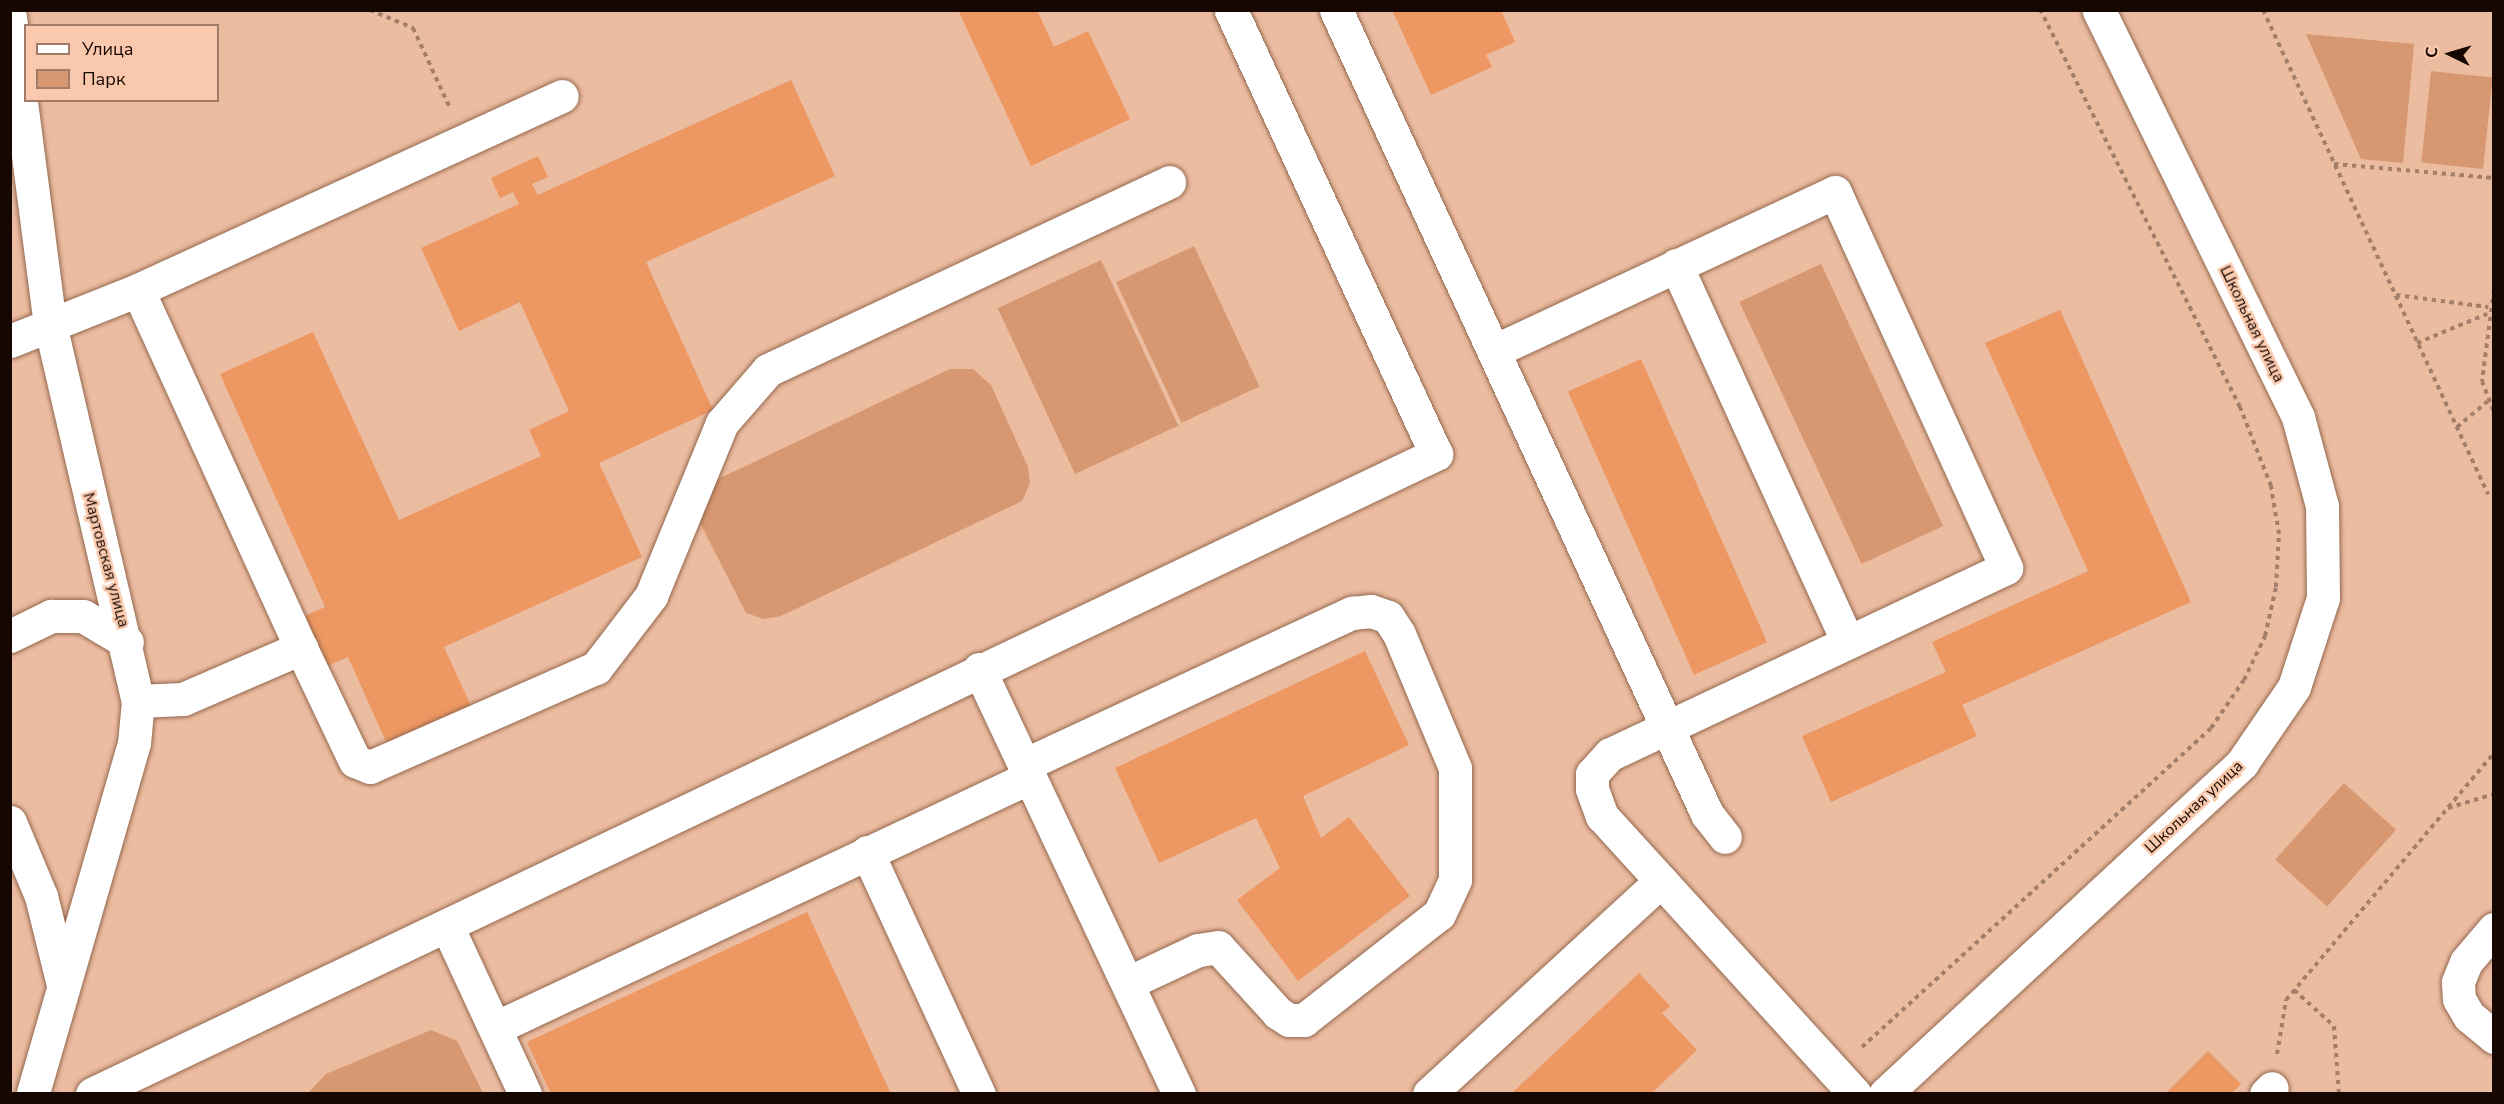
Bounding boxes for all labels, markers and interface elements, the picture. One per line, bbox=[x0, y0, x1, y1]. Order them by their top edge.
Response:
legend bbox=[24, 24, 219, 102]
north arrow bbox=[2420, 24, 2480, 84]
text: Улица bbox=[82, 37, 133, 61]
text: С bbox=[2421, 46, 2444, 59]
text: Парк bbox=[82, 67, 125, 91]
street label: Школьная улица bbox=[2215, 263, 2289, 385]
street label: Мартовская улица bbox=[79, 491, 133, 629]
street label: Школьная улица bbox=[2141, 757, 2247, 857]

